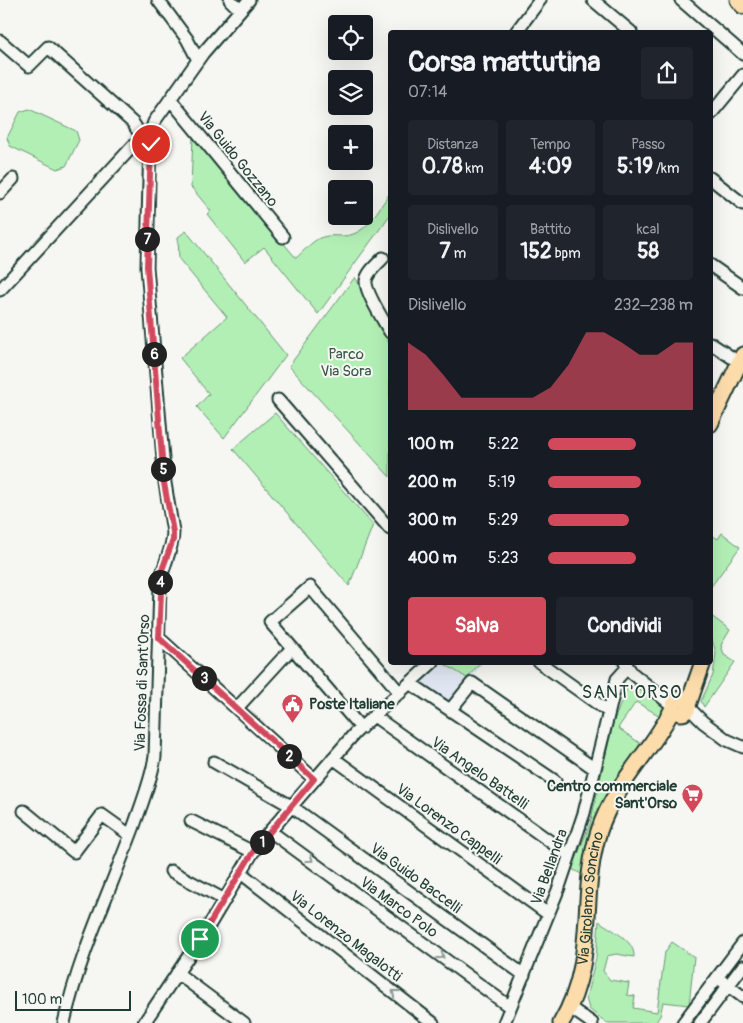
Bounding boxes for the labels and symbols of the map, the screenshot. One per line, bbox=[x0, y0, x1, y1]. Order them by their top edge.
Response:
street label: Via Guido Gozzano bbox=[193, 108, 282, 211]
pin bbox=[130, 123, 172, 165]
pin: 7 bbox=[134, 226, 160, 252]
pin: 6 bbox=[142, 342, 166, 366]
park label: Parco Via Sora bbox=[320, 345, 372, 381]
pin: 5 bbox=[150, 456, 176, 482]
pin: 4 bbox=[148, 570, 172, 594]
street label: Via Fossa di Sant'Orso bbox=[131, 614, 154, 752]
pin: 3 bbox=[192, 666, 216, 690]
district label: SANT'ORSO bbox=[582, 681, 682, 704]
public building icon: Poste Italiane bbox=[281, 692, 305, 723]
place label: Poste Italiane bbox=[309, 695, 395, 714]
street label: Via Angelo Battelli bbox=[427, 733, 532, 814]
pin: 2 bbox=[276, 744, 302, 768]
place label: Centro commerciale Sant'Orso bbox=[547, 777, 678, 813]
street label: Via Lorenzo Cappelli bbox=[392, 780, 505, 869]
supermarket icon: Centro commerciale Sant'Orso bbox=[681, 783, 705, 814]
street label: Via Bellandra bbox=[527, 826, 572, 908]
street label: Via Girolamo Soncino bbox=[573, 829, 608, 967]
pin: 1 bbox=[250, 830, 274, 854]
street label: Via Guido Baccelli bbox=[366, 839, 465, 918]
one-way arrow bbox=[304, 854, 313, 862]
street label: Via Marco Polo bbox=[356, 873, 441, 942]
street label: Via Lorenzo Magalotti bbox=[286, 887, 406, 986]
pin bbox=[179, 918, 221, 960]
one-way arrow bbox=[435, 950, 444, 958]
scale bar bbox=[15, 988, 131, 1011]
one-way arrow bbox=[391, 990, 401, 999]

